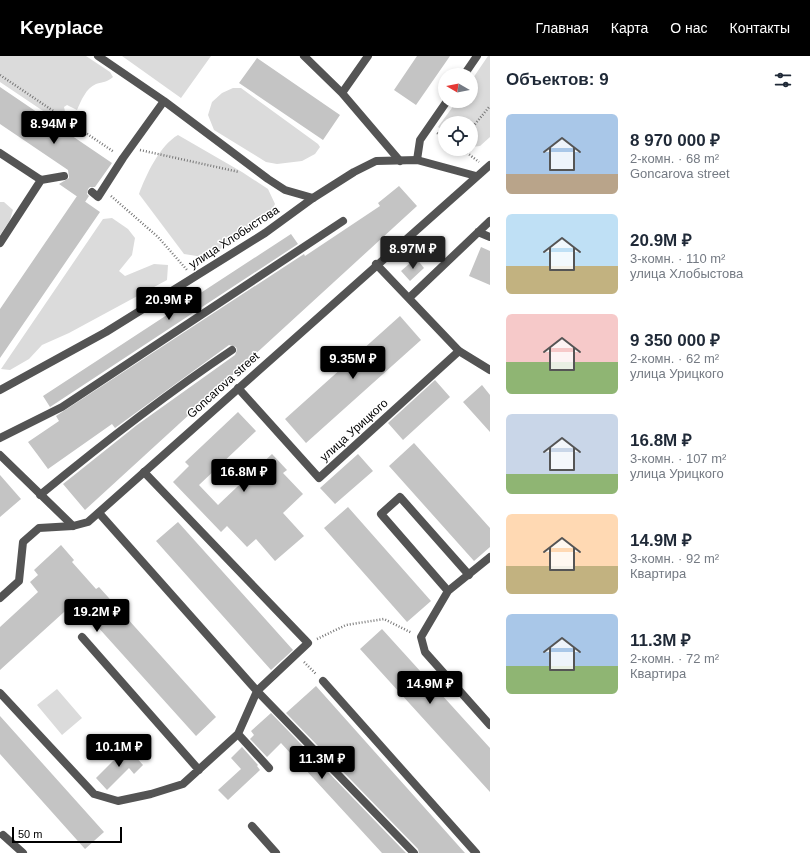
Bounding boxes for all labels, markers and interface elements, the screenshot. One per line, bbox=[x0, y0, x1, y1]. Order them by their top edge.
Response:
text: Keyplace bbox=[20, 17, 103, 38]
text: Главная bbox=[535, 20, 589, 36]
text: Карта bbox=[611, 20, 648, 36]
text: О нас bbox=[670, 20, 708, 36]
text: Контакты bbox=[730, 20, 790, 36]
north arrow bbox=[438, 68, 478, 108]
map controls bbox=[438, 68, 478, 156]
icon: filters bbox=[772, 69, 794, 91]
text: Объектов: 9 bbox=[506, 70, 609, 89]
pin: 8.94M ₽ bbox=[17, 111, 91, 145]
text: 8.94M ₽ bbox=[30, 116, 78, 131]
button: locate bbox=[438, 116, 478, 156]
icon: home bbox=[538, 130, 586, 178]
text: 8 970 000 ₽ bbox=[630, 131, 720, 150]
text: 2-комн. · 68 m² bbox=[630, 151, 719, 166]
text: Goncarova street bbox=[630, 166, 730, 181]
street label: улица Хлобыстова bbox=[186, 202, 282, 271]
icon: home bbox=[538, 230, 586, 278]
text: 20.9M ₽ bbox=[630, 231, 692, 250]
pin: 8.97M ₽ bbox=[376, 236, 450, 270]
text: 8.97M ₽ bbox=[389, 241, 437, 256]
text: 3-комн. · 110 m² bbox=[630, 251, 725, 266]
text: улица Хлобыстова bbox=[630, 266, 743, 281]
pin: 20.9M ₽ bbox=[132, 287, 206, 321]
text: 20.9M ₽ bbox=[145, 292, 193, 307]
icon: home bbox=[538, 330, 586, 378]
text: 9 350 000 ₽ bbox=[630, 331, 720, 350]
pin: 9.35M ₽ bbox=[316, 346, 390, 380]
street label: Goncarova street bbox=[184, 349, 262, 421]
text: 9.35M ₽ bbox=[329, 351, 377, 366]
text: 2-комн. · 62 m² bbox=[630, 351, 719, 366]
text: улица Урицкого bbox=[630, 366, 724, 381]
street label: улица Урицкого bbox=[317, 396, 391, 464]
icon: home bbox=[538, 430, 586, 478]
text: 16.8M ₽ bbox=[630, 431, 692, 450]
text: 3-комн. · 107 m² bbox=[630, 451, 726, 466]
pin: 16.8M ₽ bbox=[207, 459, 281, 493]
text: 16.8M ₽ bbox=[220, 464, 268, 479]
text: улица Урицкого bbox=[630, 466, 724, 481]
icon: home bbox=[538, 530, 586, 578]
text: 14.9M ₽ bbox=[630, 531, 692, 550]
text: 3-комн. · 92 m² bbox=[630, 551, 719, 566]
text: Квартира bbox=[630, 566, 686, 581]
pin: 19.2M ₽ bbox=[60, 599, 134, 633]
text: 19.2M ₽ bbox=[73, 604, 121, 619]
icon: home bbox=[538, 630, 586, 678]
text: 11.3M ₽ bbox=[630, 631, 691, 650]
text: 2-комн. · 72 m² bbox=[630, 651, 719, 666]
text: Квартира bbox=[630, 666, 686, 681]
pin: 14.9M ₽ bbox=[393, 671, 467, 705]
text: 14.9M ₽ bbox=[406, 676, 454, 691]
pin: 10.1M ₽ bbox=[82, 734, 156, 768]
text: 10.1M ₽ bbox=[95, 739, 143, 754]
pin: 11.3M ₽ bbox=[285, 746, 359, 780]
text: 11.3M ₽ bbox=[299, 751, 345, 766]
scale bar bbox=[12, 825, 122, 844]
text: 50 m bbox=[18, 828, 42, 840]

